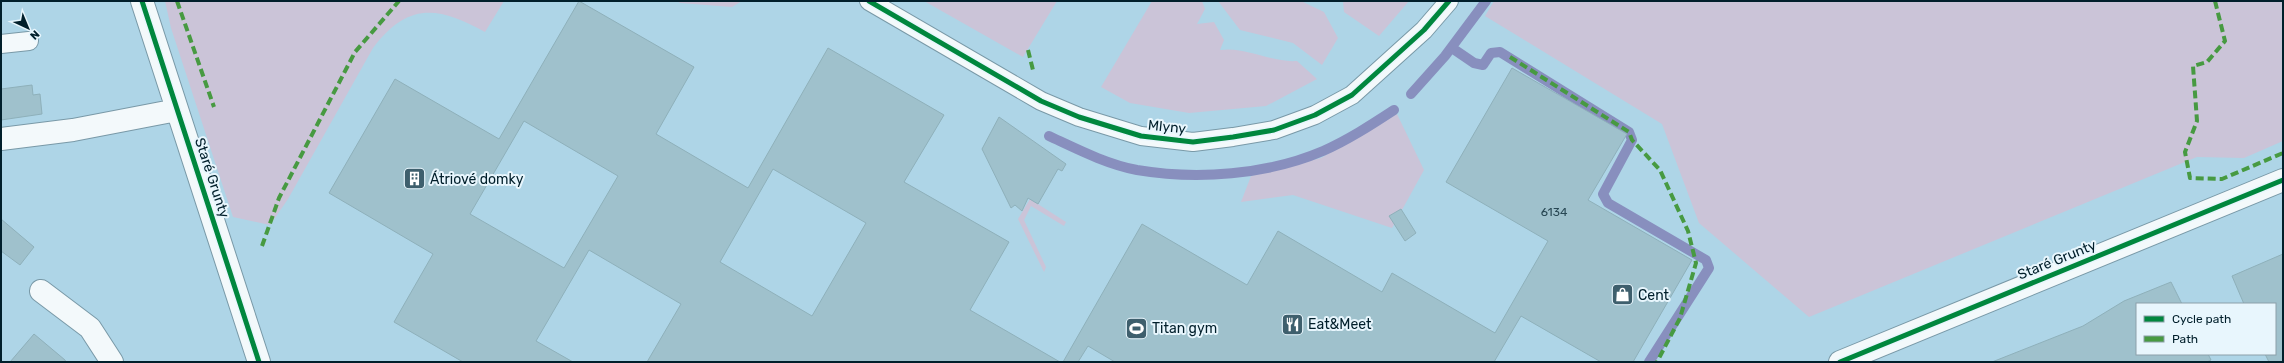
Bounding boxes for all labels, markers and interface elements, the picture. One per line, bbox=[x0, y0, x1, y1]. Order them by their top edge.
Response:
north arrow bbox=[8, 8, 48, 48]
text: N bbox=[27, 27, 42, 42]
street label: Mlyny bbox=[1147, 117, 1187, 137]
street label: Staré Grunty bbox=[191, 136, 233, 220]
building icon: Átriové domky bbox=[401, 166, 427, 192]
place label: Átriové domky bbox=[430, 170, 524, 188]
house number: 6134 bbox=[1541, 205, 1568, 219]
street label: Staré Grunty bbox=[2015, 236, 2099, 283]
shop icon: Cent bbox=[1609, 282, 1635, 308]
place label: Cent bbox=[1638, 287, 1670, 304]
legend bbox=[2136, 303, 2276, 355]
restaurant icon: Eat&Meet bbox=[1279, 311, 1305, 337]
text: Cycle path bbox=[2172, 312, 2231, 326]
sports icon: Titan gym bbox=[1123, 315, 1149, 341]
place label: Eat&Meet bbox=[1308, 316, 1372, 333]
place label: Titan gym bbox=[1152, 320, 1217, 337]
text: Path bbox=[2172, 332, 2198, 346]

